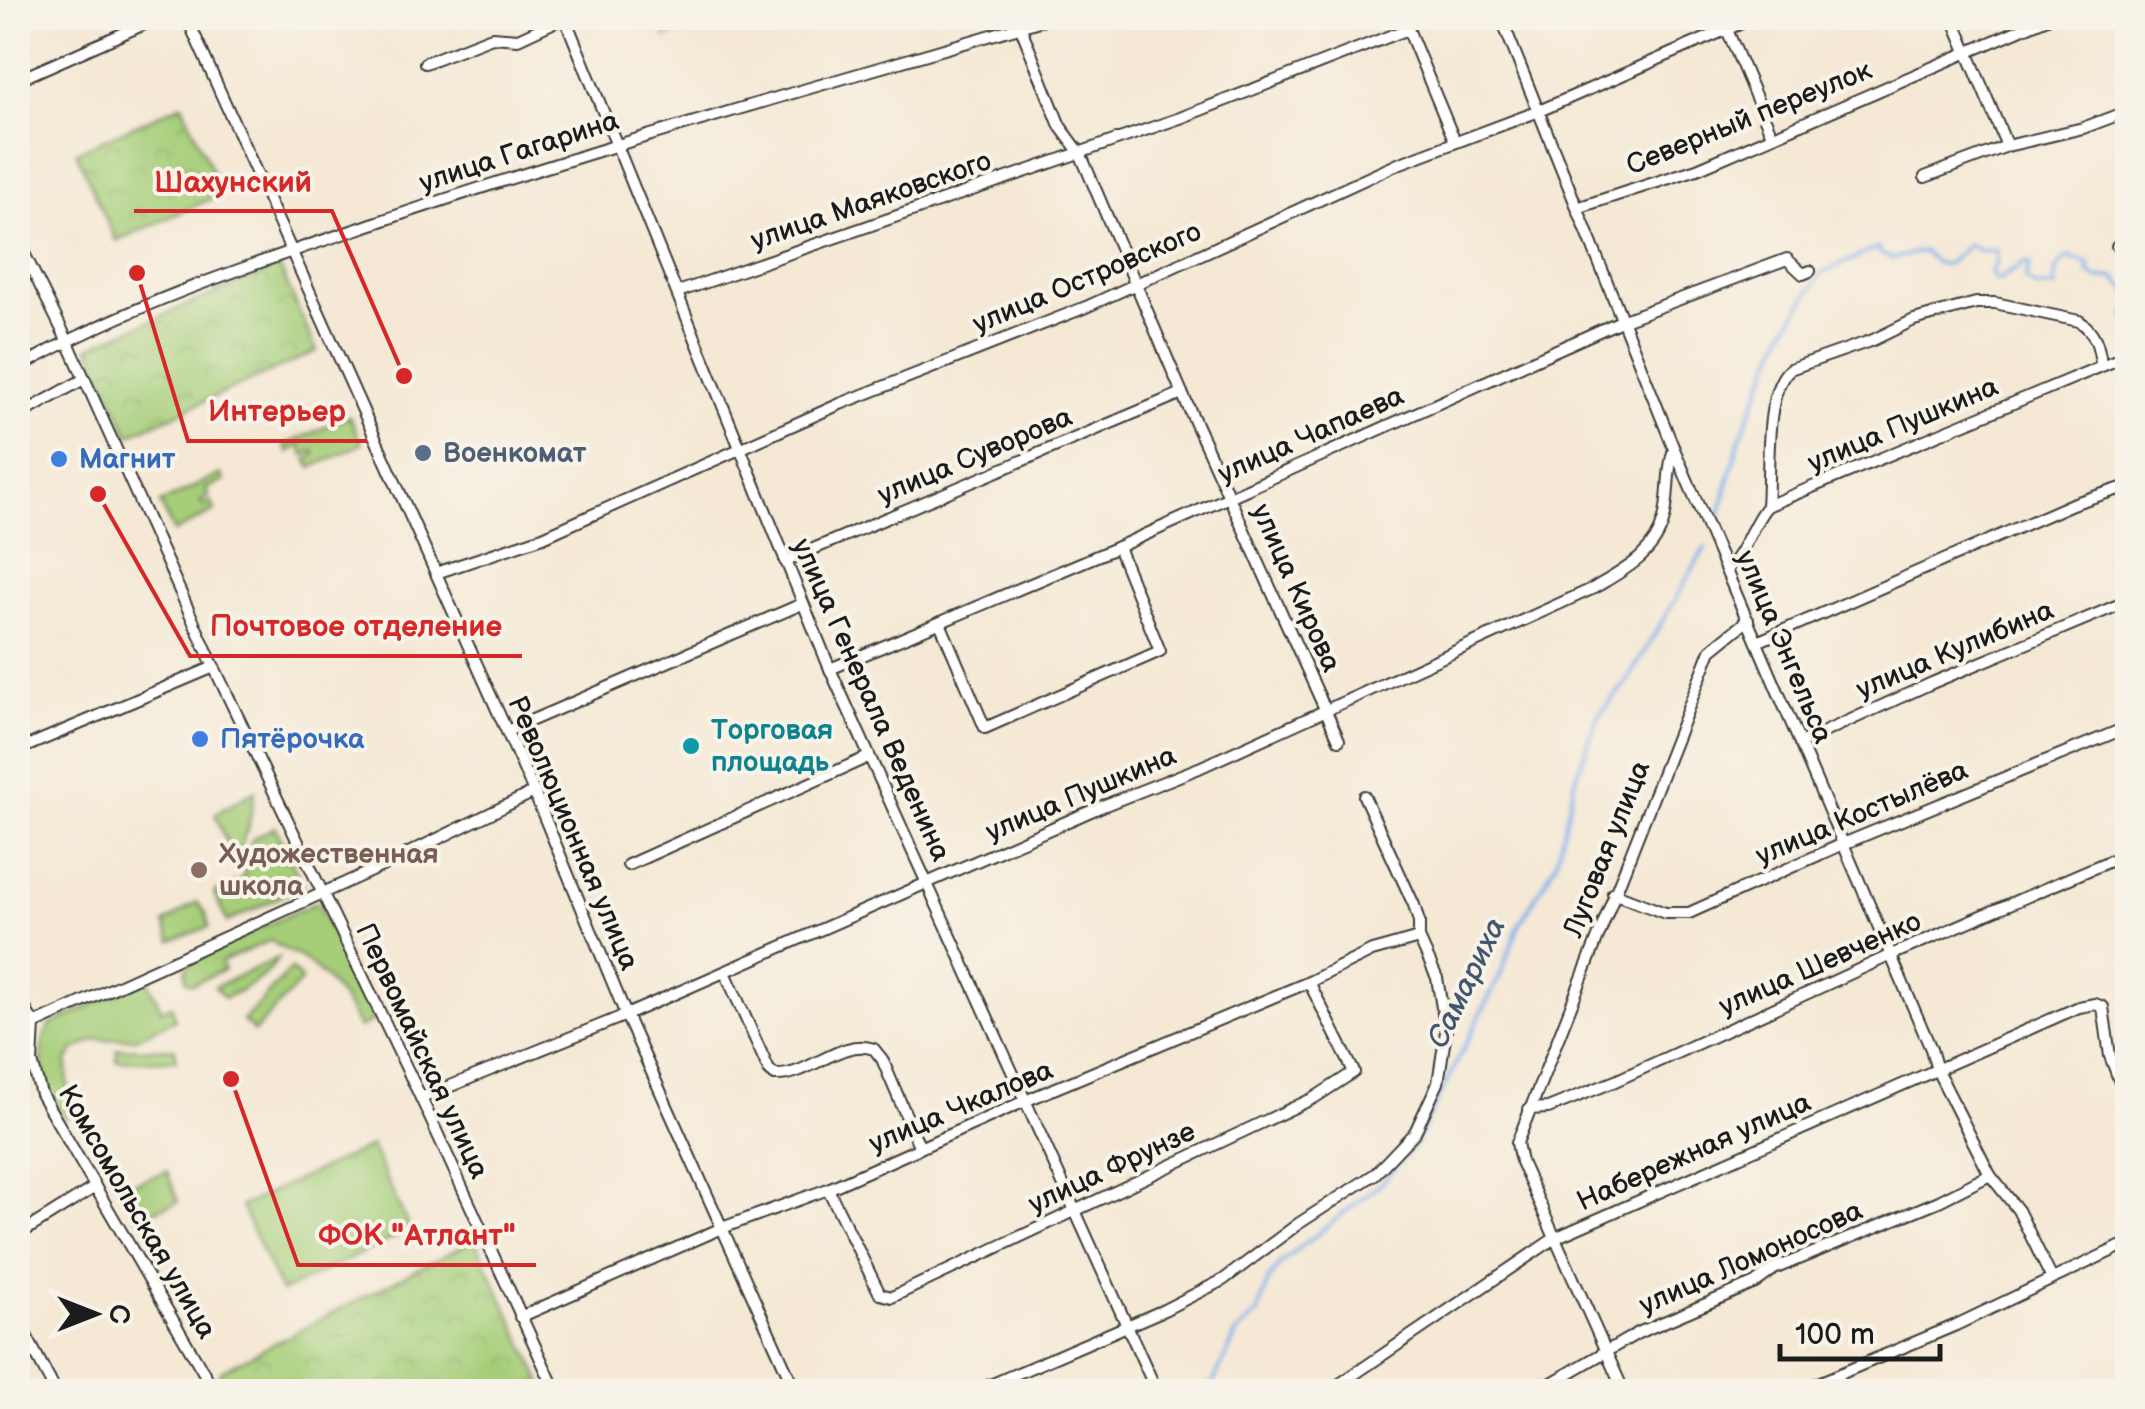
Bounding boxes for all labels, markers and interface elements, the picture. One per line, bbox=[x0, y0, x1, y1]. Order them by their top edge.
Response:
street label: Северный переулок bbox=[1622, 54, 1877, 182]
street label: улица Гагарина bbox=[415, 104, 623, 200]
street label: улица Маяковского bbox=[747, 144, 995, 258]
callout: Шахунский bbox=[134, 151, 332, 211]
text: Шахунский bbox=[154, 165, 312, 201]
street label: улица Островского bbox=[968, 215, 1206, 341]
street label: улица Пушкина bbox=[1803, 370, 2003, 480]
street label: улица Чапаева bbox=[1213, 379, 1409, 491]
callout: Интерьер bbox=[188, 381, 367, 441]
text: Интерьер bbox=[208, 394, 346, 430]
street label: улица Суворова bbox=[873, 400, 1077, 512]
place label: Военкомат bbox=[443, 437, 587, 470]
marker: Военкомат bbox=[412, 442, 434, 464]
place label: Магнит bbox=[79, 443, 176, 476]
marker: Магнит bbox=[48, 448, 70, 470]
street label: улица Кирова bbox=[1244, 499, 1348, 677]
street label: улица Генерала Веденина bbox=[785, 534, 957, 867]
street label: улица Энгельса bbox=[1728, 546, 1840, 749]
street label: улица Кулибина bbox=[1851, 593, 2059, 706]
callout: Почтовое отделение bbox=[190, 596, 522, 656]
text: Почтовое отделение bbox=[210, 609, 502, 645]
street label: Революционная улица bbox=[500, 691, 646, 975]
place label: Торговая площадь bbox=[711, 714, 833, 779]
place label: Пятёрочка bbox=[220, 723, 365, 756]
marker: Пятёрочка bbox=[189, 728, 211, 750]
marker: Торговая площадь bbox=[680, 735, 702, 757]
street label: улица Пушкина bbox=[981, 739, 1181, 849]
street label: улица Костылёва bbox=[1751, 753, 1973, 873]
street label: Луговая улица bbox=[1556, 756, 1658, 943]
place label: Художественная школа bbox=[218, 838, 439, 903]
marker: Художественная школа bbox=[188, 859, 210, 881]
street label: улица Шевченко bbox=[1714, 905, 1926, 1023]
water label: Самариха bbox=[1420, 912, 1514, 1054]
street label: Первомайская улица bbox=[348, 918, 496, 1184]
street label: улица Чкалова bbox=[864, 1053, 1058, 1161]
street label: Комсомольская улица bbox=[51, 1079, 223, 1345]
street label: Набережная улица bbox=[1572, 1085, 1816, 1218]
street label: улица Фрунзе bbox=[1023, 1115, 1201, 1221]
street label: улица Ломоносова bbox=[1634, 1194, 1868, 1322]
callout: ФОК "Атлант" bbox=[298, 1205, 536, 1265]
text: ФОК "Атлант" bbox=[318, 1218, 516, 1254]
north arrow bbox=[45, 1264, 145, 1364]
scale bar bbox=[1780, 1299, 1940, 1361]
text: С bbox=[102, 1304, 135, 1324]
text: 100 m bbox=[1795, 1317, 1875, 1353]

